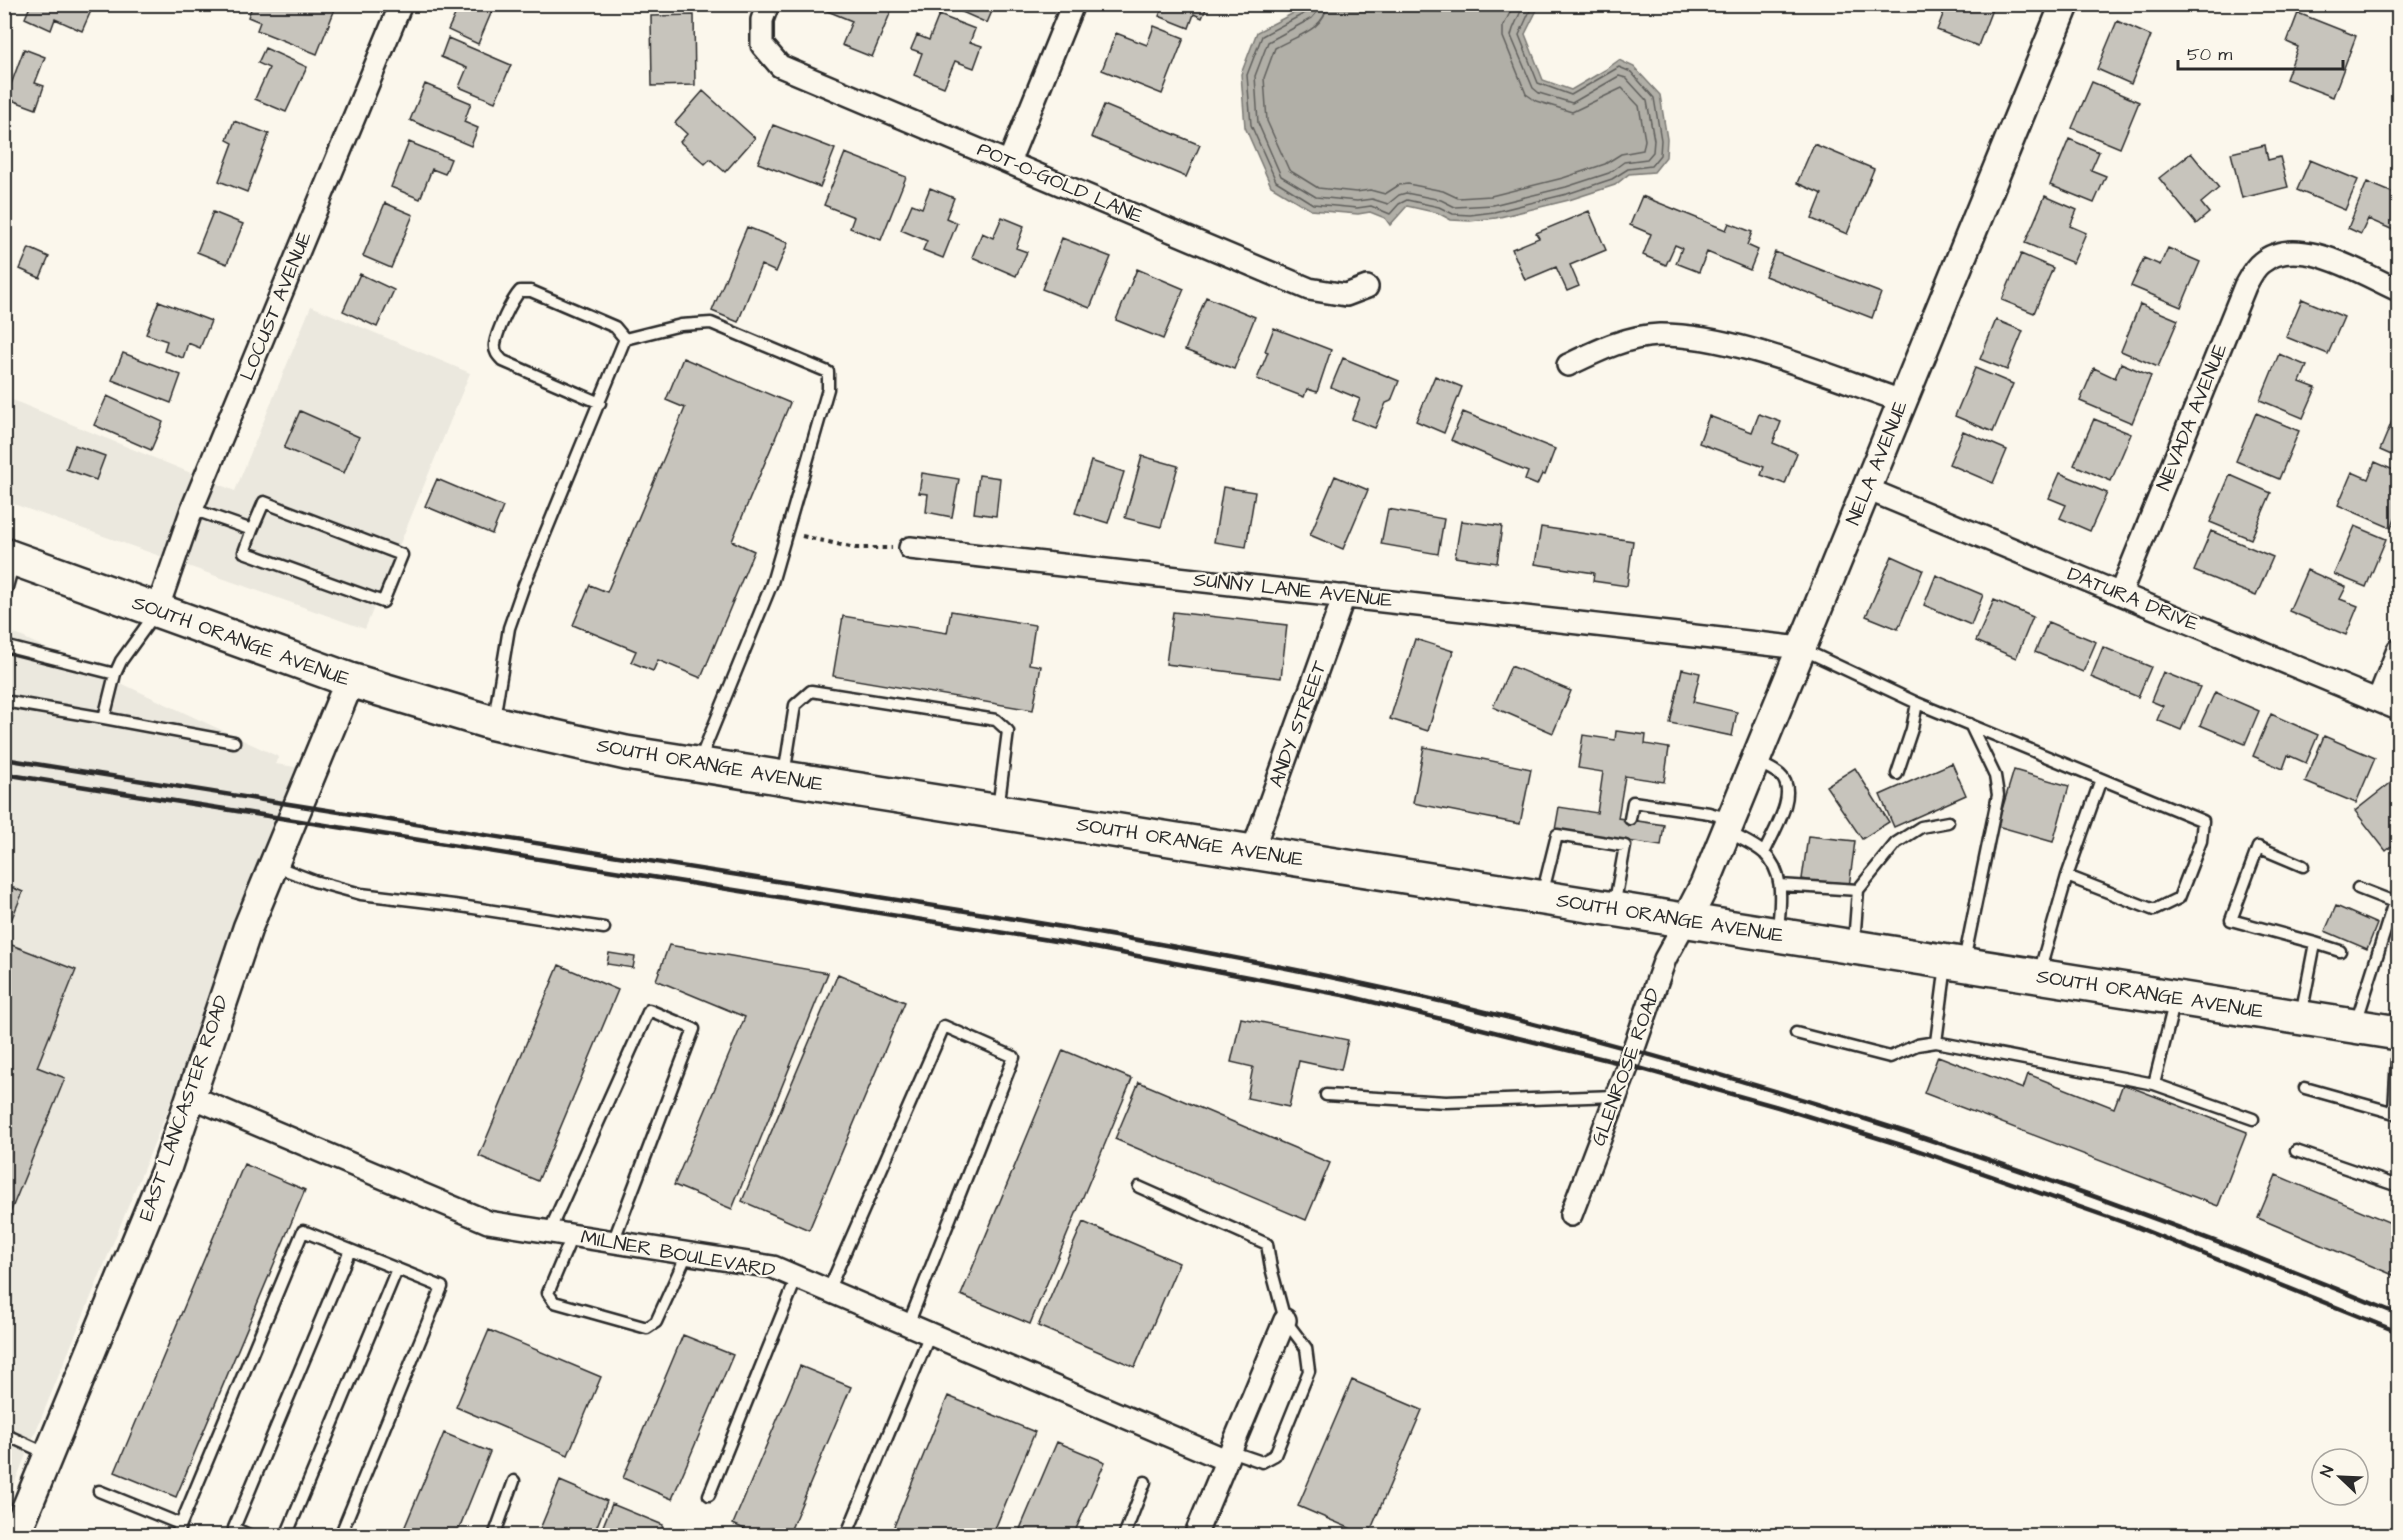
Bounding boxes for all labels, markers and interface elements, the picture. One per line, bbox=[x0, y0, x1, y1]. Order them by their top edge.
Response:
scale bar bbox=[2178, 33, 2343, 71]
text: 50 m bbox=[2187, 42, 2232, 67]
street label: POT-O-GOLD LANE bbox=[973, 135, 1147, 231]
street label: LOCUST AVENUE bbox=[233, 227, 319, 385]
street label: NEVADA AVENUE bbox=[2150, 339, 2234, 495]
street label: NELA AVENUE bbox=[1839, 396, 1915, 529]
street label: DATURA DRIVE bbox=[2063, 560, 2203, 638]
street label: SUNNY LANE AVENUE bbox=[1192, 566, 1394, 614]
street label: SOUTH ORANGE AVENUE bbox=[128, 589, 354, 693]
street label: ANDY STREET bbox=[1262, 656, 1334, 791]
street label: SOUTH ORANGE AVENUE bbox=[595, 731, 826, 799]
street label: SOUTH ORANGE AVENUE bbox=[1074, 810, 1306, 874]
street label: SOUTH ORANGE AVENUE bbox=[1554, 886, 1786, 950]
street label: SOUTH ORANGE AVENUE bbox=[2034, 962, 2266, 1026]
street label: GLENROSE ROAD bbox=[1584, 984, 1668, 1150]
street label: EAST LANCASTER ROAD bbox=[132, 991, 236, 1225]
street label: MILNER BOULEVARD bbox=[578, 1223, 778, 1285]
north arrow bbox=[2310, 1447, 2370, 1507]
text: N bbox=[2315, 1463, 2339, 1480]

